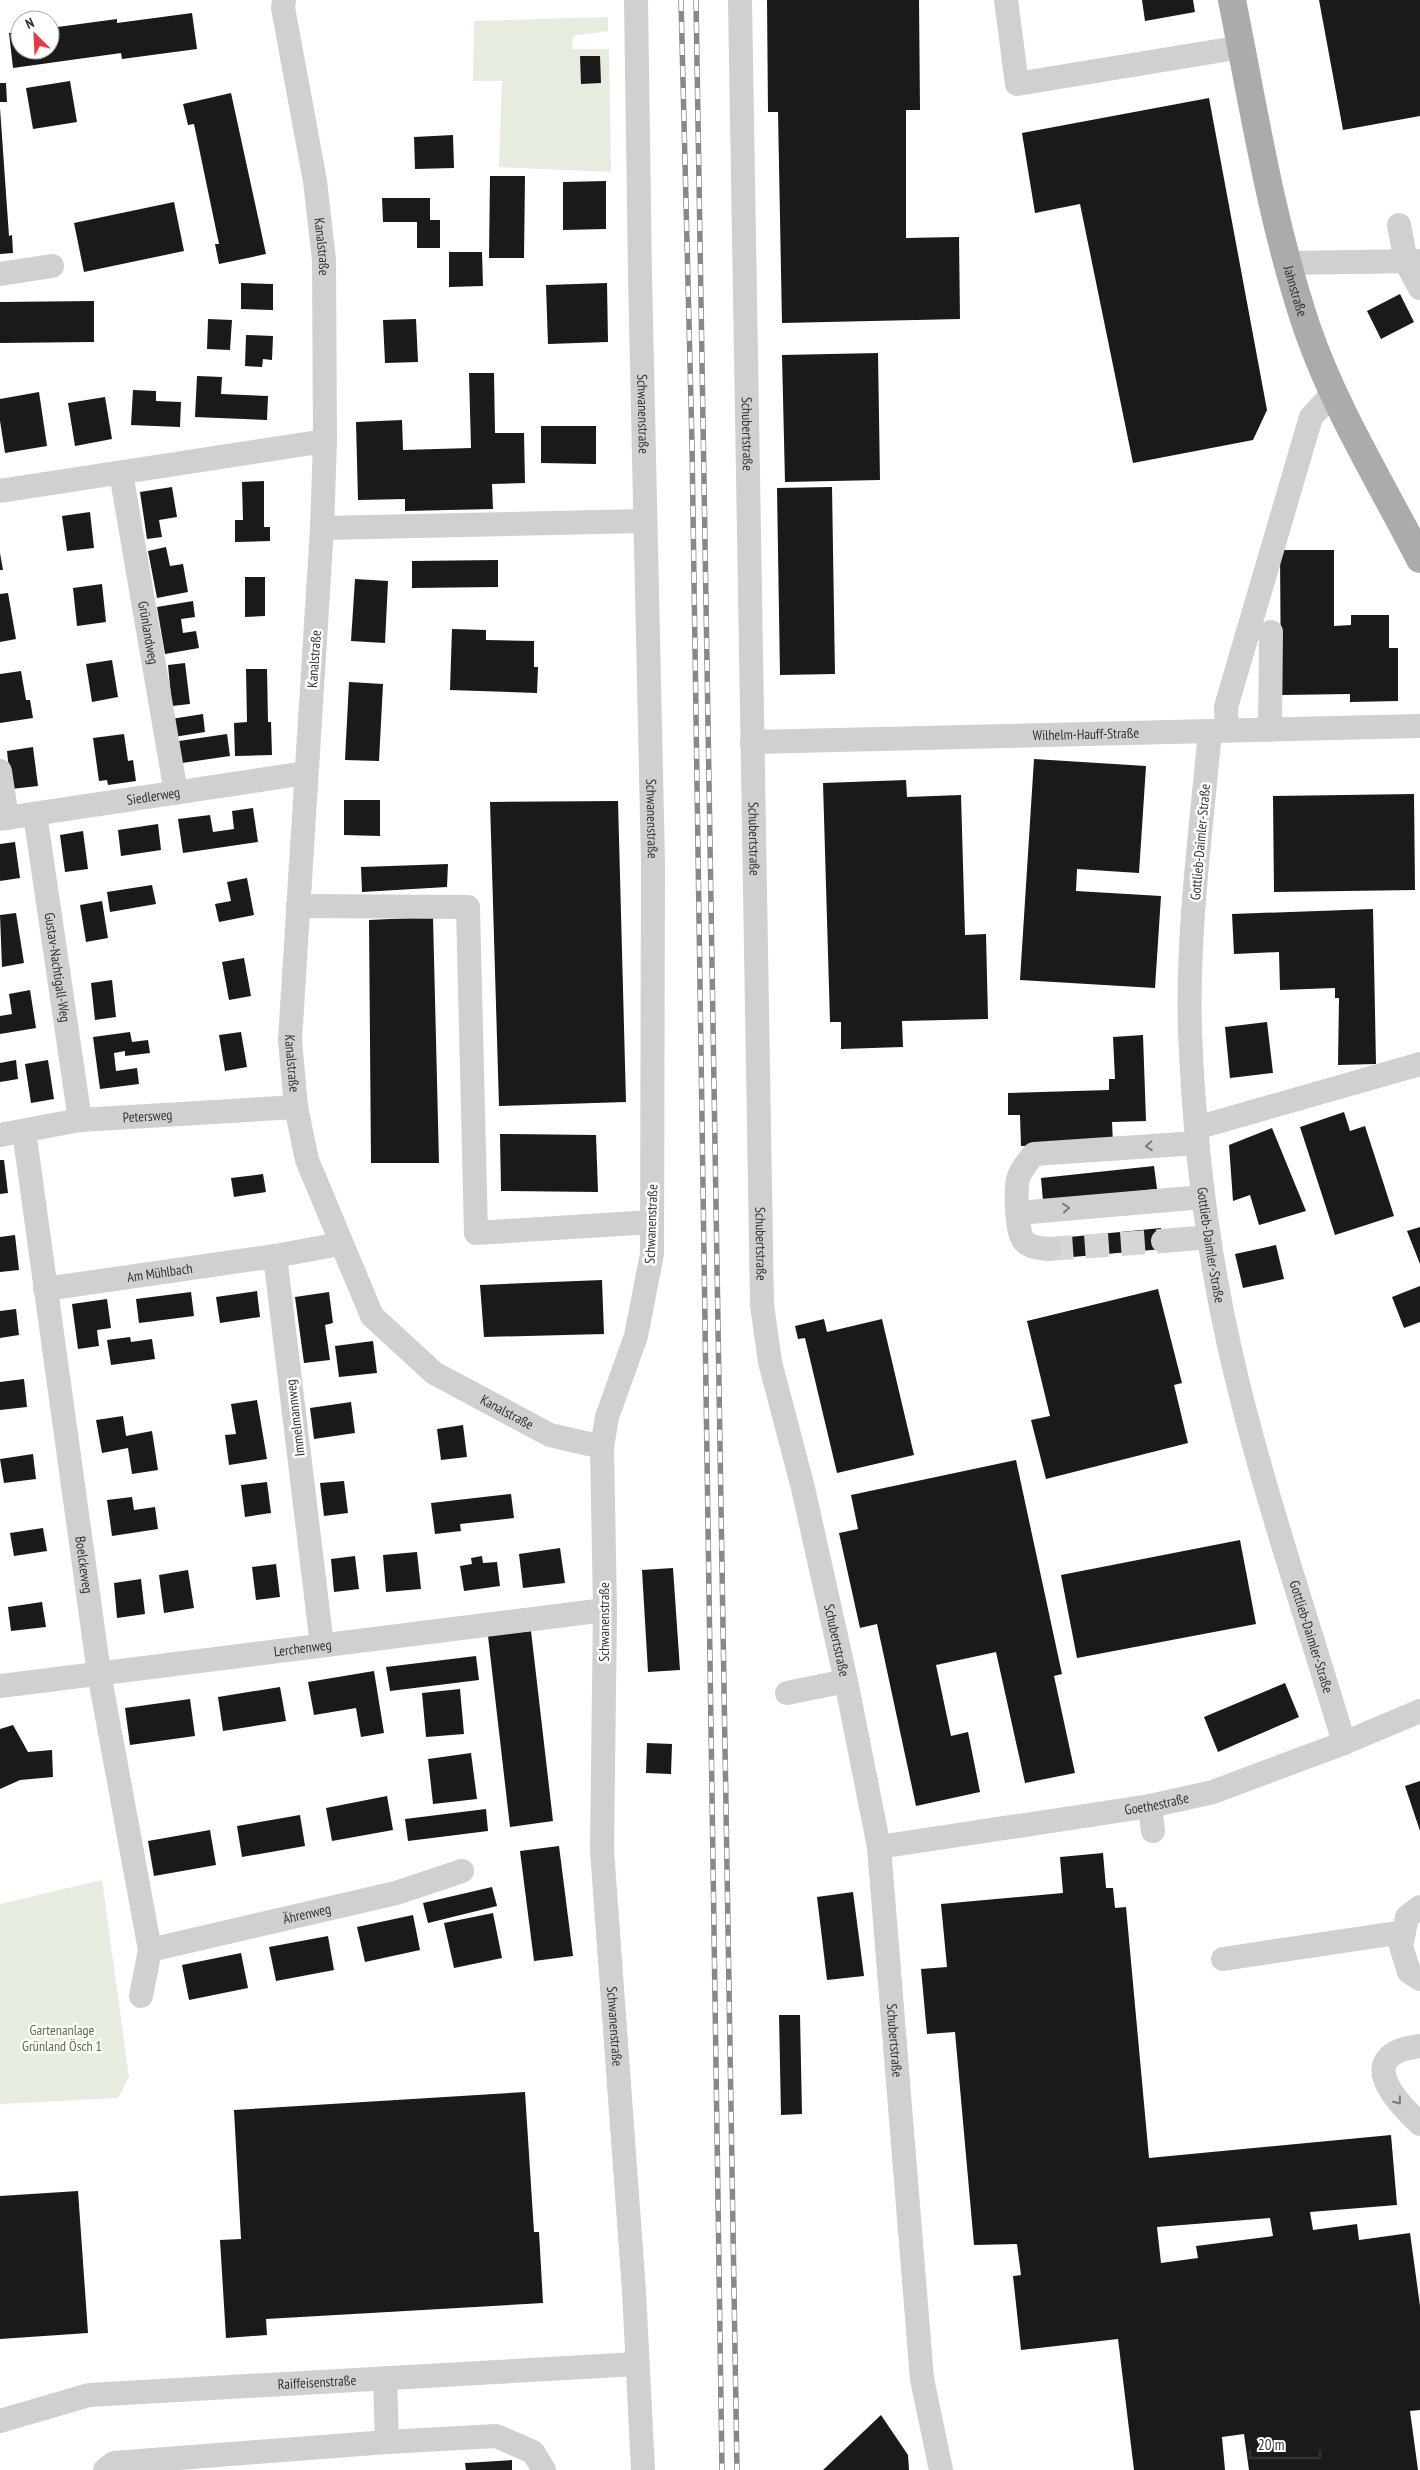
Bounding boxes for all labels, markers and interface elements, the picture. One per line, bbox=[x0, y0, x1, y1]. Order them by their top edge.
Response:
north arrow bbox=[10, 10, 60, 60]
text: N bbox=[23, 13, 37, 33]
street label: Kanalstraße bbox=[310, 217, 333, 276]
street label: Jahnstraße bbox=[1279, 263, 1312, 319]
street label: Schwanenstraße bbox=[633, 374, 653, 454]
street label: Schubertstraße bbox=[738, 397, 757, 471]
street label: Grünlandweg bbox=[134, 600, 163, 666]
street label: Kanalstraße bbox=[303, 629, 325, 688]
street label: Wilhelm-Hauff-Straße bbox=[1032, 724, 1140, 744]
street label: Schwanenstraße bbox=[642, 779, 662, 859]
street label: Siedlerweg bbox=[125, 783, 181, 809]
street label: Gottlieb-Daimler-Straße bbox=[1186, 783, 1214, 901]
street label: Schubertstraße bbox=[745, 802, 764, 876]
street label: Gustav-Nachtigall-Weg bbox=[41, 911, 75, 1023]
street label: Kanalstraße bbox=[281, 1034, 304, 1093]
street label: Petersweg bbox=[122, 1105, 173, 1126]
one-way arrow bbox=[1144, 1140, 1152, 1151]
street label: Schwanenstraße bbox=[641, 1184, 661, 1264]
street label: Gottlieb-Daimler-Straße bbox=[1193, 1186, 1229, 1305]
one-way arrow bbox=[1063, 1203, 1071, 1214]
street label: Schubertstraße bbox=[751, 1207, 771, 1281]
street label: Am Mühlbach bbox=[126, 1259, 194, 1286]
street label: Immelmannweg bbox=[281, 1378, 309, 1458]
street label: Kanalstraße bbox=[477, 1390, 537, 1434]
street label: Boelckeweg bbox=[71, 1535, 97, 1595]
street label: Gottlieb-Daimler-Straße bbox=[1286, 1578, 1337, 1696]
street label: Schwanenstraße bbox=[595, 1582, 613, 1662]
street label: Schubertstraße bbox=[820, 1602, 854, 1678]
street label: Lerchenweg bbox=[273, 1635, 332, 1661]
street label: Goethestraße bbox=[1123, 1789, 1191, 1819]
street label: Ährenweg bbox=[281, 1899, 332, 1928]
street label: Schwanenstraße bbox=[603, 1986, 627, 2067]
street label: Schubertstraße bbox=[883, 2003, 907, 2078]
park label: Gartenanlage Grünland Ösch 1 bbox=[22, 2021, 102, 2055]
one-way arrow bbox=[1393, 2095, 1402, 2104]
street label: Raiffeisenstraße bbox=[277, 2371, 357, 2393]
scale bar bbox=[1250, 2428, 1320, 2460]
text: 20 m bbox=[1258, 2435, 1284, 2454]

